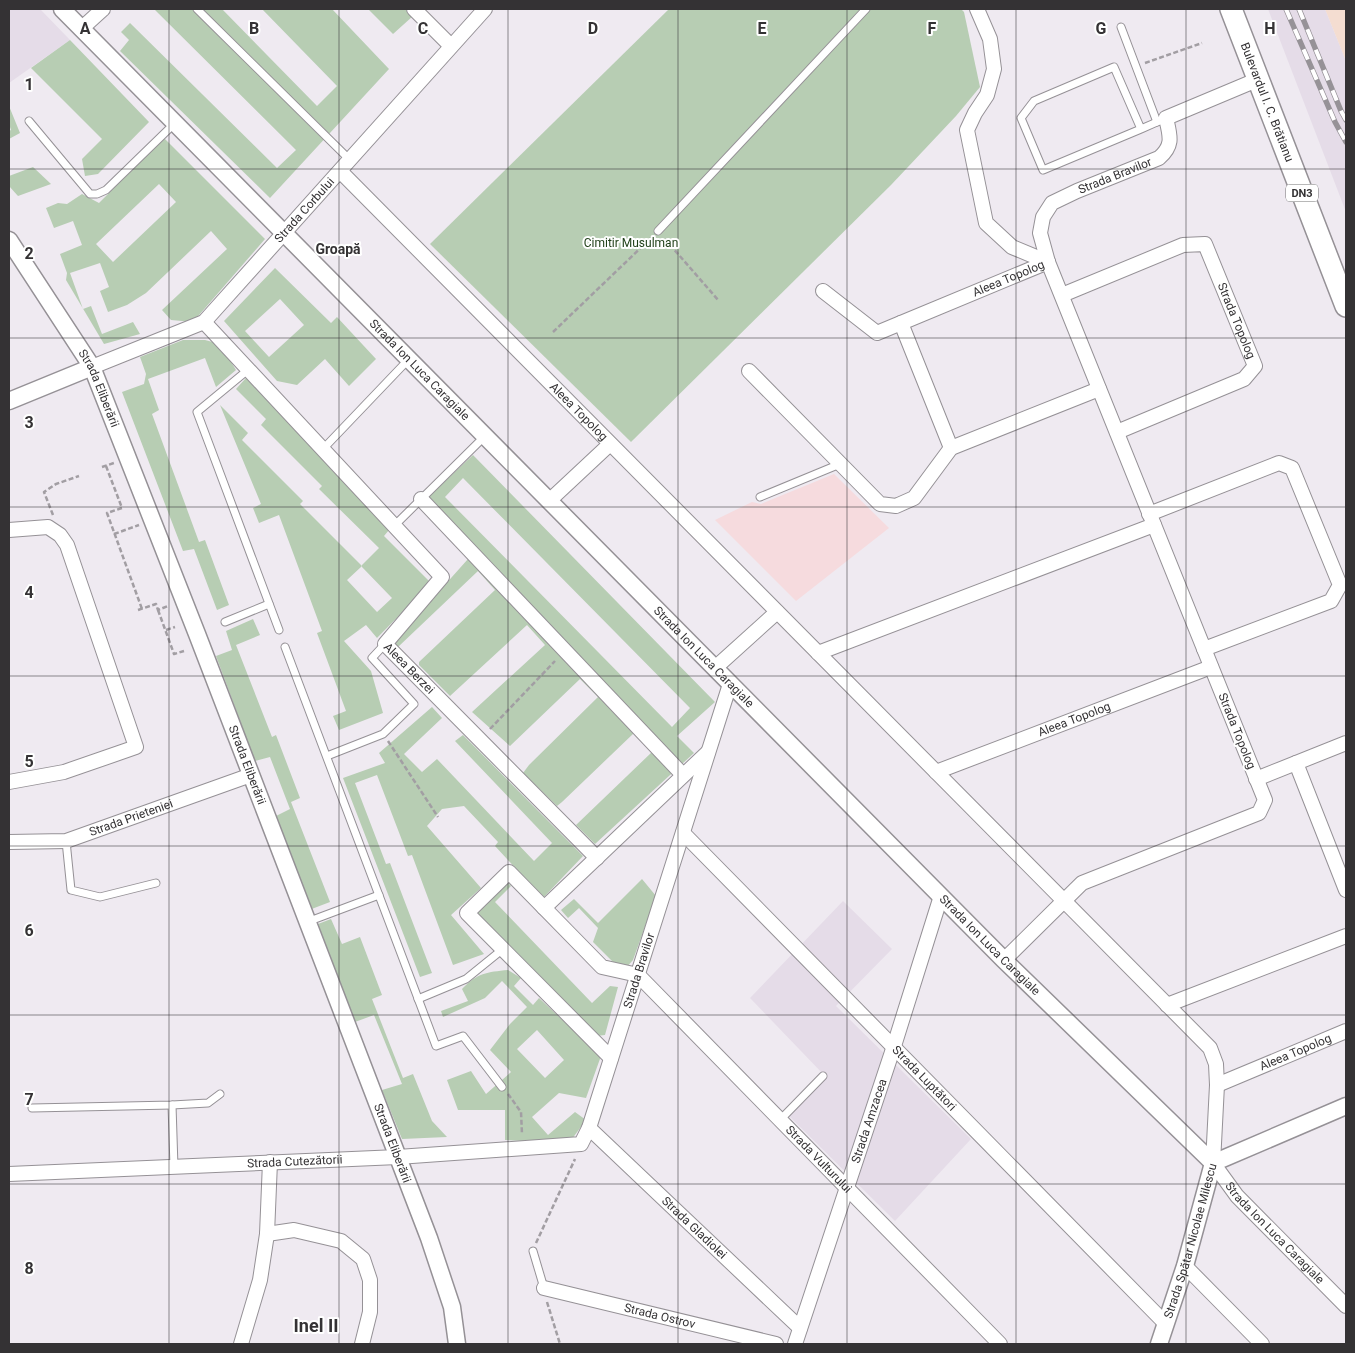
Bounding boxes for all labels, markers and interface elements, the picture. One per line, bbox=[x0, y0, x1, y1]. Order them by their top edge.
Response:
text: A bbox=[80, 19, 91, 38]
text: B bbox=[249, 19, 259, 38]
text: C bbox=[418, 19, 428, 38]
text: D bbox=[588, 19, 598, 38]
text: E bbox=[758, 19, 767, 38]
text: F bbox=[928, 19, 937, 38]
text: G bbox=[1096, 19, 1107, 38]
text: H bbox=[1264, 19, 1276, 38]
street label: Bulevardul I. C. Brătianu bbox=[1238, 41, 1297, 164]
text: 1 bbox=[24, 75, 34, 94]
street label: Strada Bravilor bbox=[1076, 155, 1154, 197]
street label: Strada Corbului bbox=[272, 175, 337, 245]
road number: DN3 bbox=[1286, 184, 1318, 202]
park label: Cimitir Musulman bbox=[584, 236, 678, 250]
district label: Groapă bbox=[315, 241, 361, 257]
text: 2 bbox=[24, 244, 34, 263]
street label: Aleea Topolog bbox=[971, 257, 1046, 299]
street label: Strada Topolog bbox=[1215, 281, 1258, 361]
street label: Strada Ion Luca Caragiale bbox=[367, 317, 472, 423]
street label: Strada Eliberării bbox=[75, 347, 122, 429]
street label: Aleea Topolog bbox=[547, 380, 611, 444]
text: 3 bbox=[24, 413, 34, 432]
text: 4 bbox=[24, 583, 34, 602]
street label: Strada Ion Luca Caragiale bbox=[651, 604, 757, 710]
street label: Aleea Berzei bbox=[381, 640, 437, 697]
street label: Strada Topolog bbox=[1215, 691, 1259, 771]
street label: Aleea Topolog bbox=[1036, 699, 1112, 739]
street label: Strada Eliberării bbox=[226, 723, 269, 807]
text: 5 bbox=[24, 752, 34, 771]
street label: Strada Prieteniei bbox=[87, 796, 175, 839]
street label: Strada Ion Luca Caragiale bbox=[937, 892, 1043, 998]
text: 6 bbox=[24, 921, 34, 940]
street label: Strada Bravilor bbox=[621, 931, 658, 1010]
street label: Aleea Topolog bbox=[1258, 1031, 1333, 1073]
street label: Strada Luptători bbox=[889, 1043, 959, 1114]
street label: Strada Amzacea bbox=[849, 1077, 890, 1165]
text: 7 bbox=[24, 1090, 34, 1109]
street label: Strada Eliberării bbox=[371, 1101, 414, 1185]
street label: Strada Vulturului bbox=[783, 1123, 855, 1196]
street label: Strada Cutezătorii bbox=[247, 1152, 343, 1171]
street label: Strada Spătar Nicolae Milescu bbox=[1161, 1162, 1220, 1320]
street label: Strada Ion Luca Caragiale bbox=[1222, 1179, 1327, 1287]
street label: Strada Gladiolei bbox=[659, 1194, 730, 1262]
text: 8 bbox=[24, 1259, 34, 1278]
street label: Strada Ostrov bbox=[623, 1301, 697, 1331]
district label: Inel II bbox=[294, 1315, 338, 1336]

